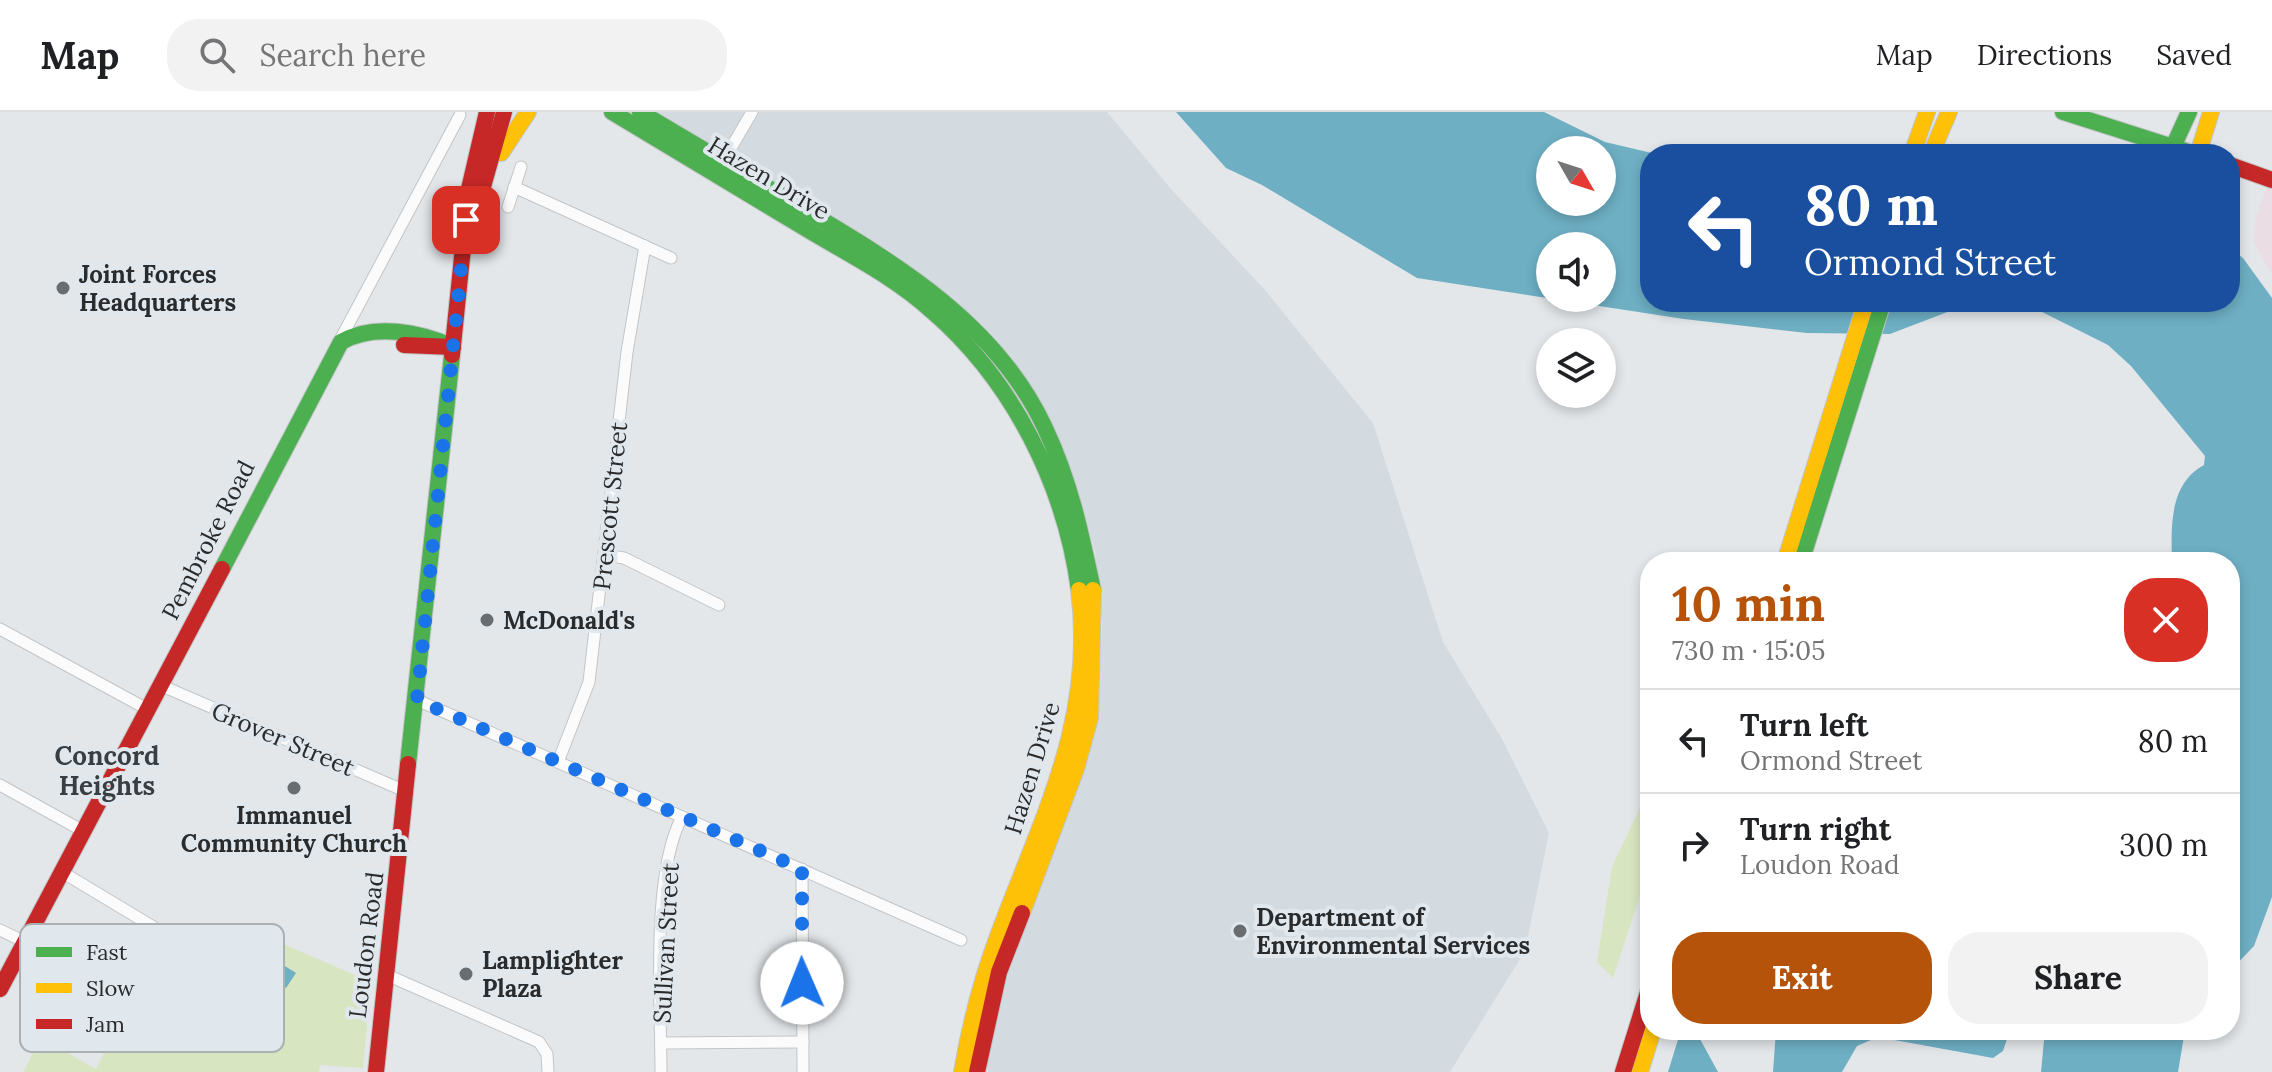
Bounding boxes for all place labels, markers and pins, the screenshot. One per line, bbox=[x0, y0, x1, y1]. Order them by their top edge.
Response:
pin bbox=[432, 186, 500, 254]
place label: Joint Forces Headquarters bbox=[79, 259, 236, 318]
marker: Joint Forces Headquarters bbox=[54, 279, 72, 297]
place label: McDonald's bbox=[503, 605, 635, 636]
marker: McDonald's bbox=[478, 611, 496, 629]
marker: Immanuel Community Church bbox=[285, 779, 303, 797]
place label: Immanuel Community Church bbox=[181, 800, 407, 859]
place label: Department of Environmental Services bbox=[1256, 902, 1530, 961]
marker: Department of Environmental Services bbox=[1231, 922, 1249, 940]
place label: Lamplighter Plaza bbox=[482, 945, 624, 1004]
marker: Lamplighter Plaza bbox=[457, 965, 475, 983]

